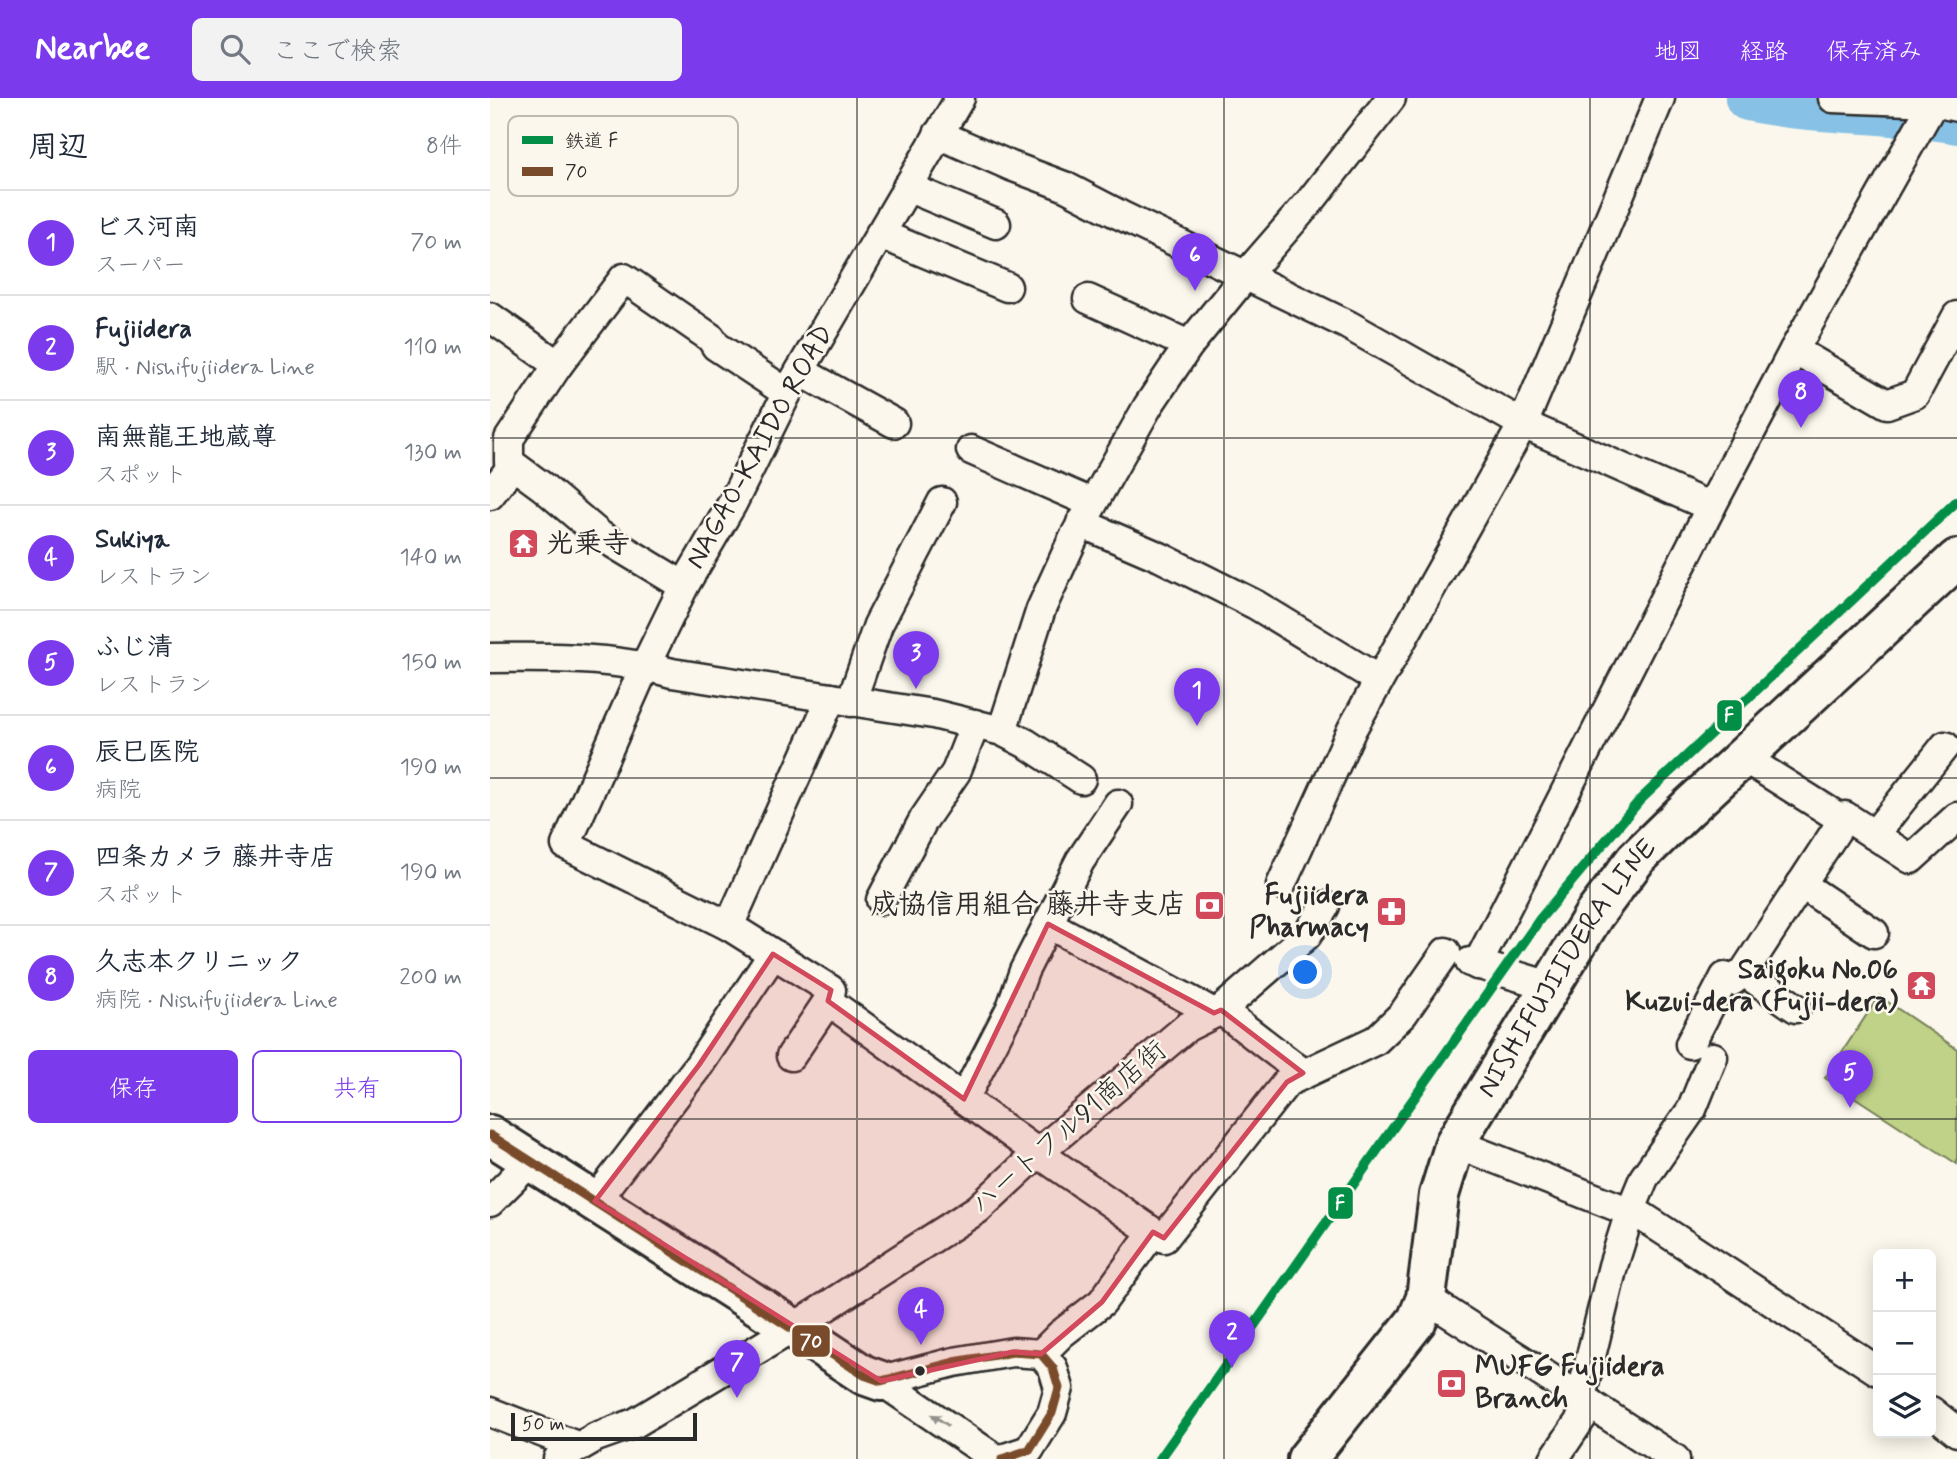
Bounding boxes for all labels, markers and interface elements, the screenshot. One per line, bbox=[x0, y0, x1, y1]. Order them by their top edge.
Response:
search box bbox=[192, 18, 682, 81]
text: Nearbee bbox=[35, 27, 150, 71]
icon: search bbox=[216, 30, 254, 68]
text: ここで検索 bbox=[272, 35, 402, 69]
text: 地図 bbox=[1654, 37, 1702, 68]
text: 経路 bbox=[1740, 37, 1788, 68]
text: 保存済み bbox=[1826, 37, 1922, 68]
legend bbox=[508, 116, 738, 196]
text: 周辺 bbox=[28, 128, 88, 167]
text: 鉄道 F bbox=[565, 129, 618, 154]
text: 8件 bbox=[426, 132, 462, 162]
text: 70 bbox=[565, 160, 587, 185]
text: ビス河南 bbox=[95, 211, 199, 245]
text: 1 bbox=[46, 228, 56, 258]
text: 70 m bbox=[410, 228, 462, 258]
pin: 6 bbox=[1172, 233, 1218, 291]
text: スーパー bbox=[95, 251, 186, 281]
text: Fujiidera bbox=[95, 313, 192, 347]
street label: NAGAO-KAIDO ROAD bbox=[677, 318, 843, 576]
text: 2 bbox=[45, 333, 57, 363]
text: 110 m bbox=[403, 333, 462, 363]
text: 駅 · Nishifujiidera Line bbox=[95, 353, 315, 383]
pin: 8 bbox=[1778, 370, 1824, 428]
text: 南無龍王地蔵尊 bbox=[95, 421, 277, 455]
text: 3 bbox=[46, 438, 56, 468]
text: 130 m bbox=[404, 438, 462, 468]
text: スポット bbox=[95, 461, 187, 491]
text: Sukiya bbox=[95, 523, 169, 557]
place label: 光乗寺 bbox=[546, 526, 630, 563]
temple icon: 光乗寺 bbox=[506, 527, 540, 561]
text: 4 bbox=[44, 543, 58, 573]
text: 140 m bbox=[399, 543, 462, 573]
text: レストラン bbox=[95, 563, 212, 593]
text: ふじ清 bbox=[95, 631, 173, 665]
pin: 3 bbox=[893, 631, 939, 689]
text: 5 bbox=[44, 648, 58, 678]
text: 150 m bbox=[401, 648, 462, 678]
pin: 1 bbox=[1174, 668, 1220, 726]
text: レストラン bbox=[95, 671, 212, 701]
line badge: F bbox=[1716, 699, 1743, 732]
text: F bbox=[1724, 704, 1734, 729]
text: 辰巳医院 bbox=[95, 736, 199, 770]
text: 6 bbox=[45, 753, 57, 783]
text: 190 m bbox=[400, 753, 462, 783]
text: 病院 bbox=[95, 776, 141, 806]
street label: NISHIFUJIIDERA LINE bbox=[1469, 830, 1665, 1104]
text: 四条カメラ 藤井寺店 bbox=[95, 841, 336, 875]
text: 7 bbox=[44, 858, 58, 888]
text: 190 m bbox=[400, 858, 462, 888]
place label: Fujiidera Pharmacy bbox=[1249, 878, 1369, 947]
text: スポット bbox=[95, 881, 187, 911]
place label: 成協信用組合 藤井寺支店 bbox=[870, 887, 1186, 924]
bank icon: 成協信用組合 藤井寺支店 bbox=[1192, 888, 1226, 922]
pharmacy icon: Fujiidera Pharmacy bbox=[1375, 895, 1409, 929]
text: 久志本クリニック bbox=[95, 946, 303, 980]
place label: Saigoku No.06 Kuzui-dera (Fujii-dera) bbox=[1625, 952, 1898, 1021]
your location bbox=[1288, 955, 1322, 989]
text: 8 bbox=[45, 963, 57, 993]
text: 200 m bbox=[399, 963, 462, 993]
temple icon: Saigoku No.06 Kuzui-dera (Fujii-dera) bbox=[1904, 969, 1938, 1003]
text: 病院 · Nishifujiidera Line bbox=[95, 986, 338, 1016]
street label: ハートフル91商店街 bbox=[963, 1032, 1175, 1224]
button: 保存 bbox=[28, 1050, 238, 1123]
button: 共有 bbox=[252, 1050, 462, 1123]
pin: 5 bbox=[1827, 1050, 1873, 1108]
line badge: F bbox=[1327, 1186, 1354, 1220]
text: F bbox=[1335, 1192, 1345, 1217]
map controls bbox=[1873, 1249, 1936, 1438]
button: + bbox=[1873, 1249, 1936, 1312]
pin: 4 bbox=[898, 1287, 944, 1345]
pin: 2 bbox=[1209, 1310, 1255, 1368]
button: − bbox=[1873, 1312, 1936, 1375]
line badge: 70 bbox=[791, 1324, 831, 1358]
text: 70 bbox=[800, 1330, 822, 1355]
pin: 7 bbox=[714, 1340, 760, 1398]
place label: MUFG Fujiidera Branch bbox=[1475, 1349, 1665, 1418]
unlabelled marker bbox=[913, 1364, 927, 1378]
bank icon: MUFG Fujiidera Branch bbox=[1435, 1366, 1469, 1400]
button: layers bbox=[1873, 1375, 1936, 1438]
scale bar bbox=[511, 1410, 696, 1442]
text: 50 m bbox=[522, 1412, 565, 1437]
one-way arrow bbox=[931, 1413, 949, 1427]

